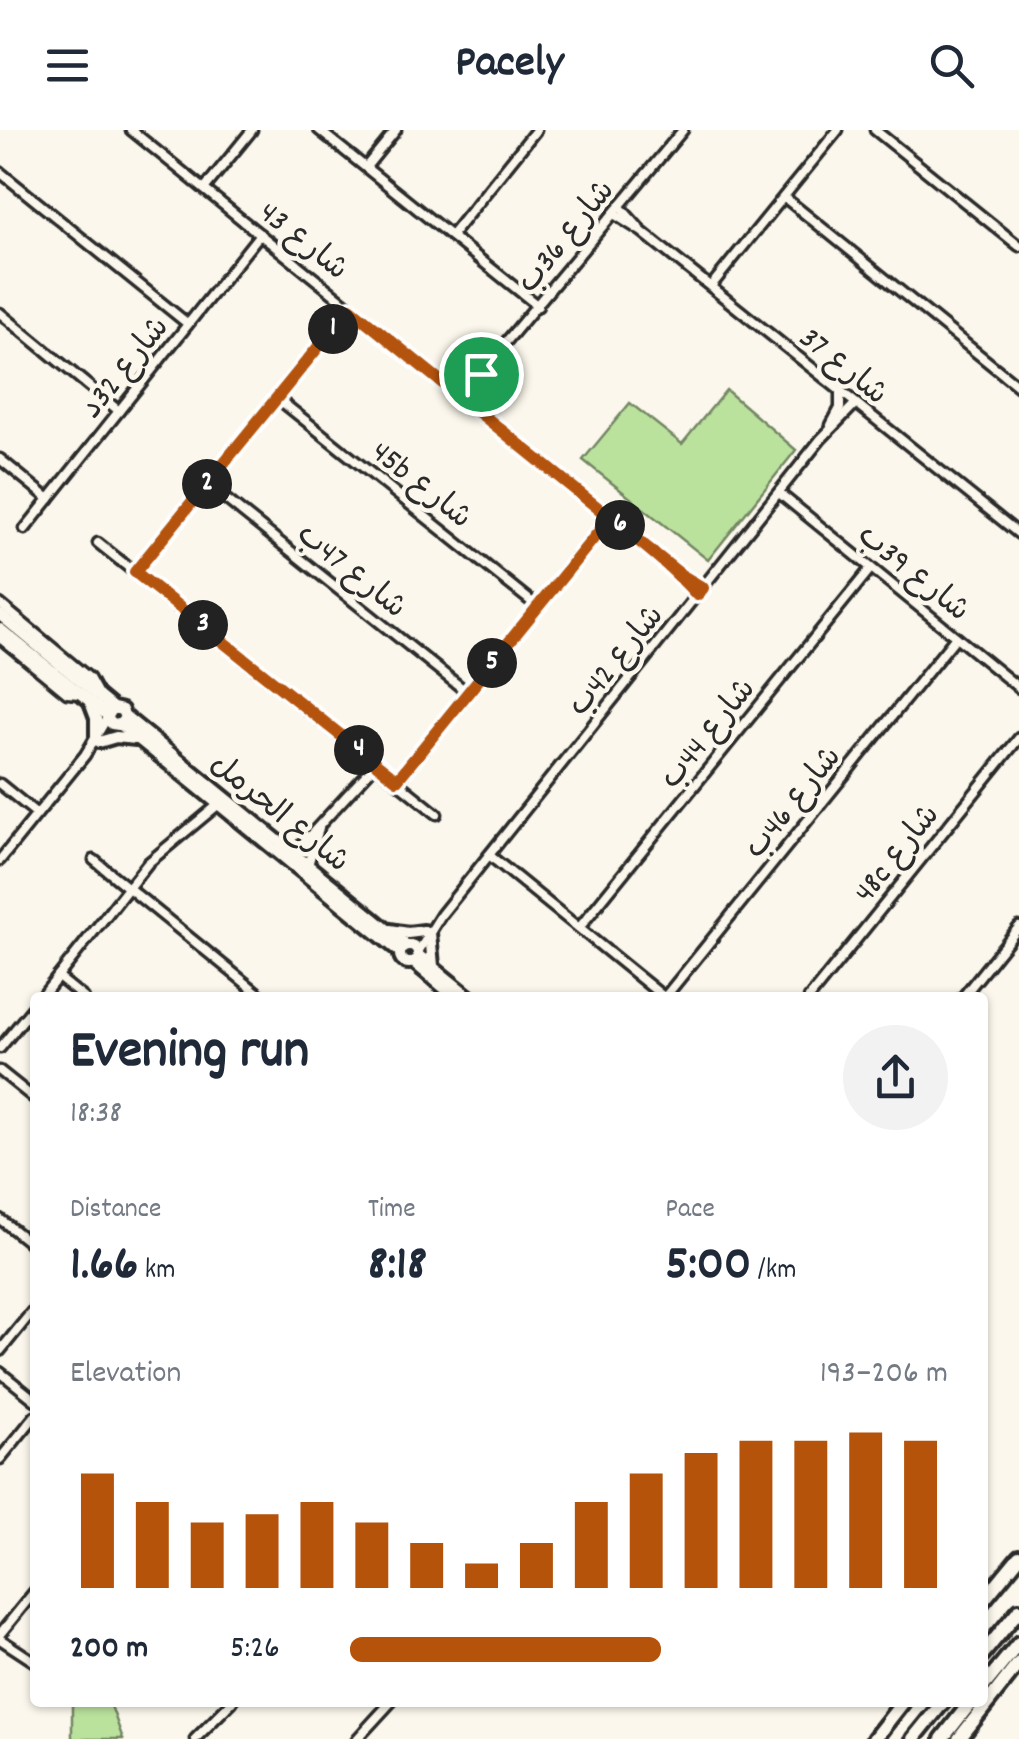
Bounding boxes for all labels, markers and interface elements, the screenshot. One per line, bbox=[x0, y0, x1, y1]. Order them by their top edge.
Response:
text: Pacely bbox=[455, 33, 564, 97]
icon: menu bbox=[40, 38, 95, 93]
icon: search bbox=[924, 38, 979, 93]
street label: شارع 36ب bbox=[508, 171, 628, 305]
street label: شارع 43 bbox=[247, 192, 357, 294]
pin: 1 bbox=[308, 304, 358, 354]
street label: شارع 32د bbox=[71, 308, 183, 430]
text: 1 bbox=[330, 309, 336, 349]
street label: شارع 37 bbox=[787, 318, 896, 418]
pin bbox=[439, 332, 524, 417]
icon: arrive bbox=[454, 347, 509, 402]
street label: 45b شارع bbox=[359, 432, 480, 542]
pin: 2 bbox=[182, 459, 232, 509]
text: 2 bbox=[201, 464, 213, 504]
pin: 6 bbox=[595, 500, 645, 550]
text: 6 bbox=[613, 505, 627, 545]
street label: شارع 47ب bbox=[285, 514, 415, 632]
street label: شارع 39ب bbox=[845, 515, 978, 635]
street label: شارع 42ب bbox=[558, 596, 677, 728]
pin: 3 bbox=[178, 600, 228, 650]
text: 3 bbox=[197, 605, 209, 645]
pin: 5 bbox=[467, 638, 517, 688]
text: 5 bbox=[486, 643, 498, 683]
street label: شارع 44ب bbox=[651, 670, 769, 801]
pin: 4 bbox=[334, 725, 384, 775]
text: 4 bbox=[353, 730, 365, 770]
street label: شارع 46ب bbox=[735, 738, 855, 871]
street label: شارع الحرمل bbox=[198, 744, 358, 886]
street label: 48c شارع bbox=[845, 796, 953, 915]
text: Evening run bbox=[70, 1015, 309, 1094]
button: share bbox=[843, 1025, 948, 1130]
text: 18:38 bbox=[70, 1092, 122, 1138]
text: Distance bbox=[70, 1191, 161, 1231]
text: Time bbox=[368, 1191, 416, 1231]
text: Pace bbox=[665, 1191, 715, 1231]
text: 1.66 bbox=[70, 1231, 138, 1303]
text: 8:18 bbox=[368, 1231, 427, 1303]
text: 5:00 bbox=[665, 1231, 751, 1303]
text: km bbox=[138, 1252, 175, 1292]
text: /km bbox=[751, 1252, 796, 1292]
text: Elevation bbox=[70, 1352, 181, 1398]
text: 193–206 m bbox=[820, 1352, 948, 1398]
text: 200 m bbox=[70, 1627, 148, 1673]
text: 5:26 bbox=[230, 1627, 280, 1673]

